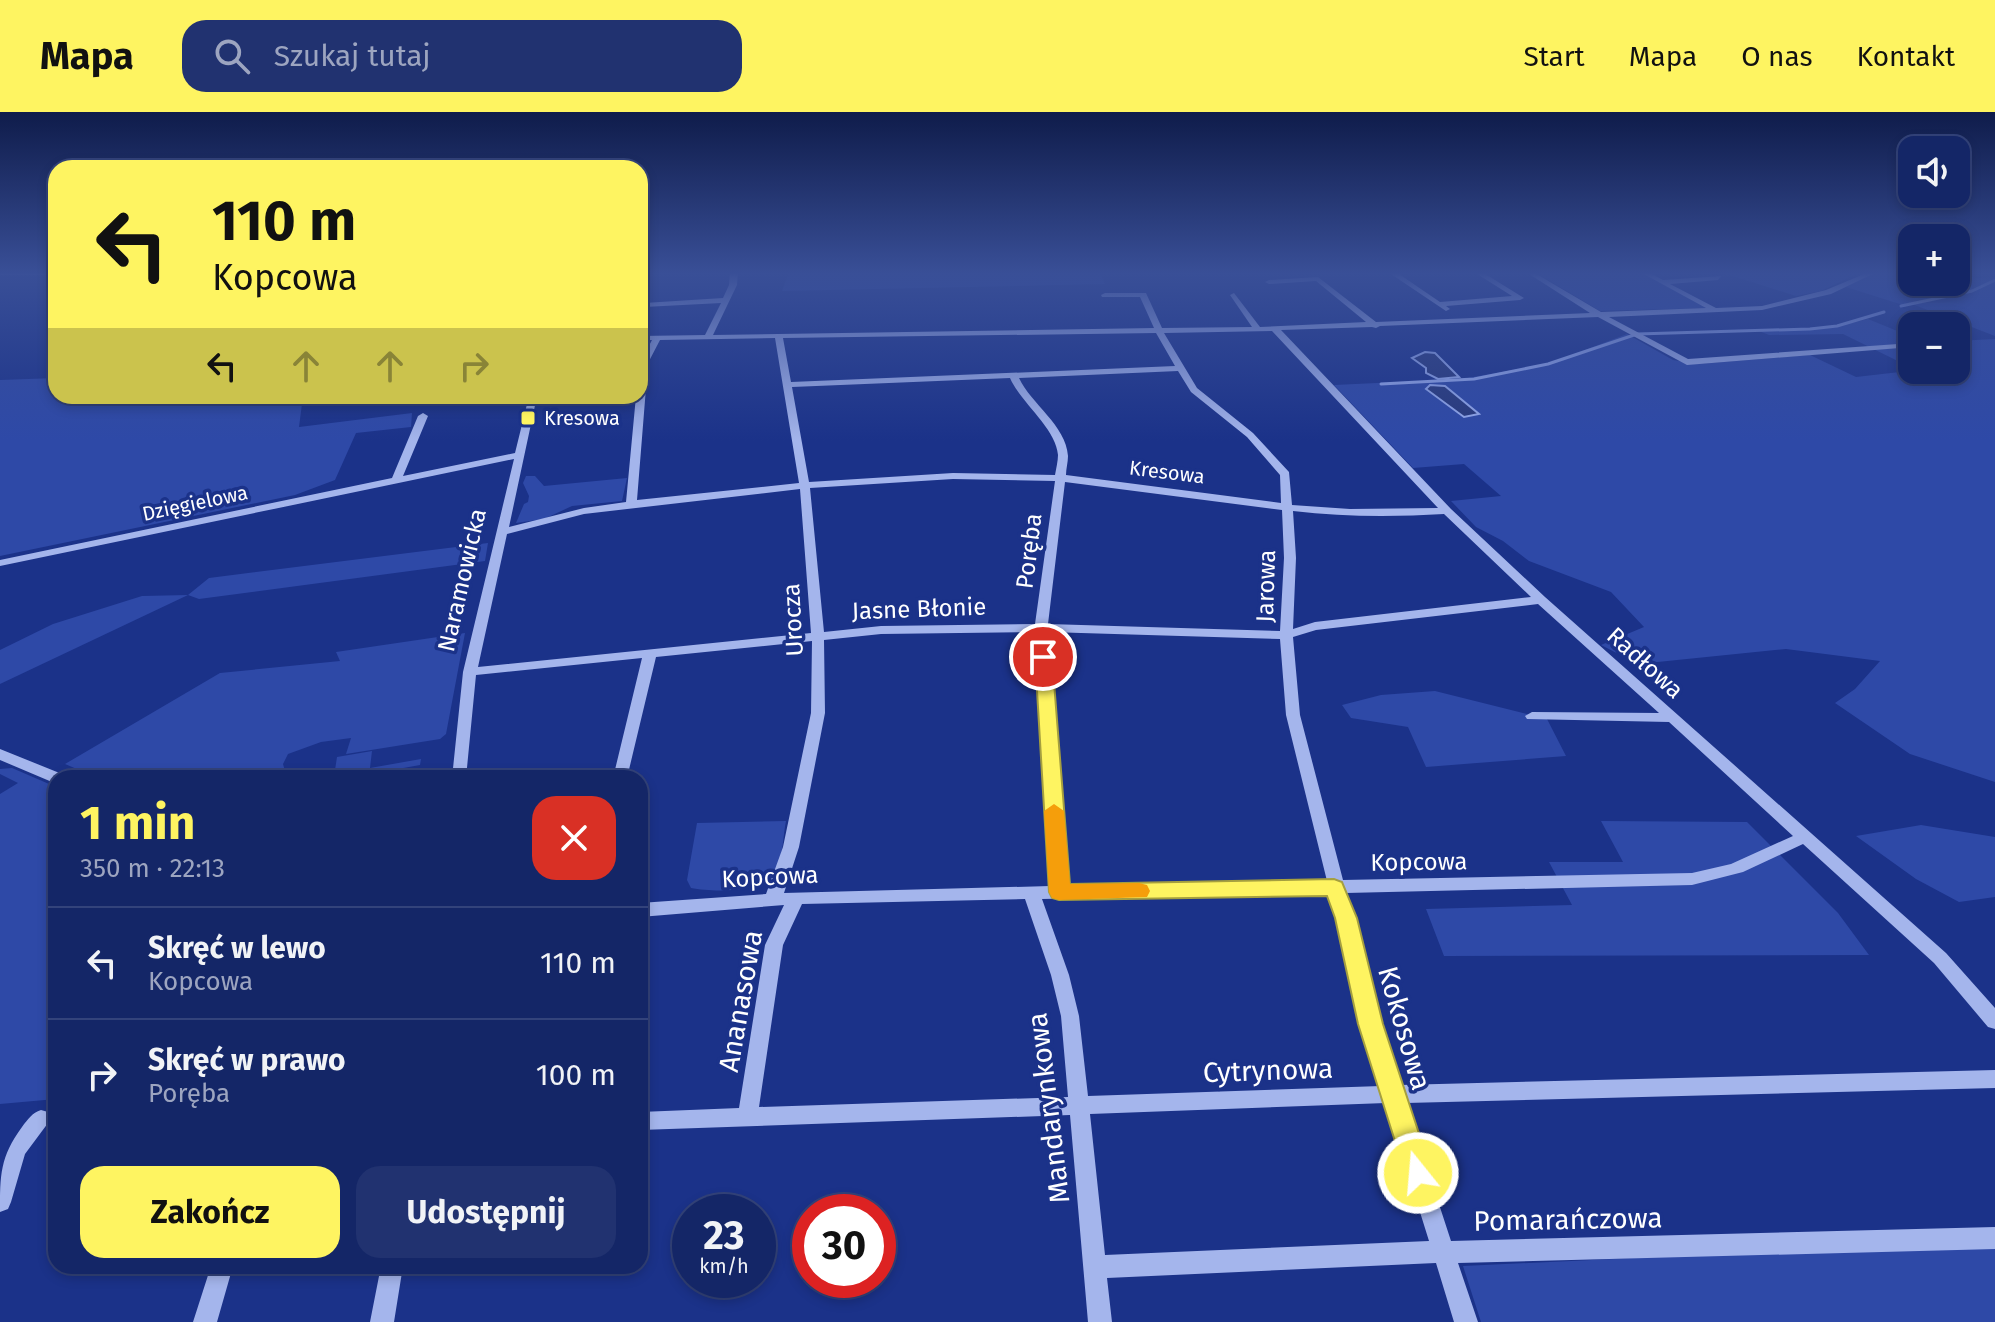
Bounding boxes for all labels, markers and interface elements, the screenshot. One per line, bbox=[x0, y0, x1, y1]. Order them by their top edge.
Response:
search box bbox=[182, 20, 742, 92]
text: Mapa bbox=[40, 33, 134, 79]
icon: search bbox=[210, 34, 254, 78]
text: Szukaj tutaj bbox=[274, 38, 431, 74]
text: Start bbox=[1523, 40, 1585, 73]
text: Mapa bbox=[1629, 40, 1697, 73]
text: O nas bbox=[1741, 40, 1813, 73]
text: Kontakt bbox=[1857, 40, 1955, 73]
map controls bbox=[1898, 136, 1970, 384]
button: sound bbox=[1898, 136, 1970, 208]
text: 110 m bbox=[212, 188, 356, 255]
icon: left bbox=[80, 192, 184, 296]
button: + bbox=[1898, 224, 1970, 296]
text: Kopcowa bbox=[212, 256, 358, 300]
button: − bbox=[1898, 312, 1970, 384]
icon: left bbox=[200, 344, 244, 388]
icon: ahead bbox=[284, 344, 328, 388]
icon: ahead bbox=[368, 344, 412, 388]
icon: right bbox=[452, 344, 496, 388]
place label: Kresowa bbox=[544, 406, 620, 430]
marker: Kresowa bbox=[519, 409, 537, 427]
street label: Kresowa bbox=[1128, 455, 1206, 489]
street label: Dzięgielowa bbox=[140, 480, 250, 526]
street label: Naramowicka bbox=[432, 506, 492, 654]
street label: Poręba bbox=[1010, 512, 1048, 590]
street label: Jarowa bbox=[1251, 549, 1281, 623]
street label: Urocza bbox=[777, 583, 809, 657]
street label: Jasne Błonie bbox=[851, 593, 987, 625]
street label: Radłowa bbox=[1601, 622, 1689, 704]
pin bbox=[1009, 623, 1077, 691]
icon: arrive bbox=[1021, 635, 1065, 679]
text: 1 min bbox=[80, 794, 195, 852]
button: close bbox=[532, 796, 616, 880]
street label: Kopcowa bbox=[1370, 847, 1468, 877]
text: 350 m · 22:13 bbox=[80, 853, 225, 884]
street label: Kopcowa bbox=[721, 860, 819, 894]
street label: Ananasowa bbox=[712, 928, 769, 1075]
text: Skręć w lewo bbox=[148, 930, 326, 966]
icon: left bbox=[80, 941, 124, 985]
text: 110 m bbox=[540, 945, 616, 981]
street label: Kokosowa bbox=[1371, 962, 1438, 1094]
text: Kopcowa bbox=[148, 966, 253, 997]
street label: Mandarynkowa bbox=[1020, 1011, 1077, 1205]
text: Skręć w prawo bbox=[148, 1042, 346, 1078]
street label: Cytrynowa bbox=[1202, 1052, 1334, 1089]
icon: right bbox=[80, 1053, 124, 1097]
text: 100 m bbox=[536, 1057, 616, 1093]
text: Poręba bbox=[148, 1078, 230, 1109]
position arrow bbox=[1376, 1131, 1460, 1215]
button: Zakończ bbox=[80, 1166, 340, 1258]
button: Udostępnij bbox=[356, 1166, 616, 1258]
speed limit sign: 30 bbox=[792, 1194, 896, 1298]
street label: Pomarańczowa bbox=[1473, 1201, 1663, 1238]
text: 23 bbox=[703, 1212, 745, 1260]
text: km/h bbox=[699, 1254, 749, 1278]

